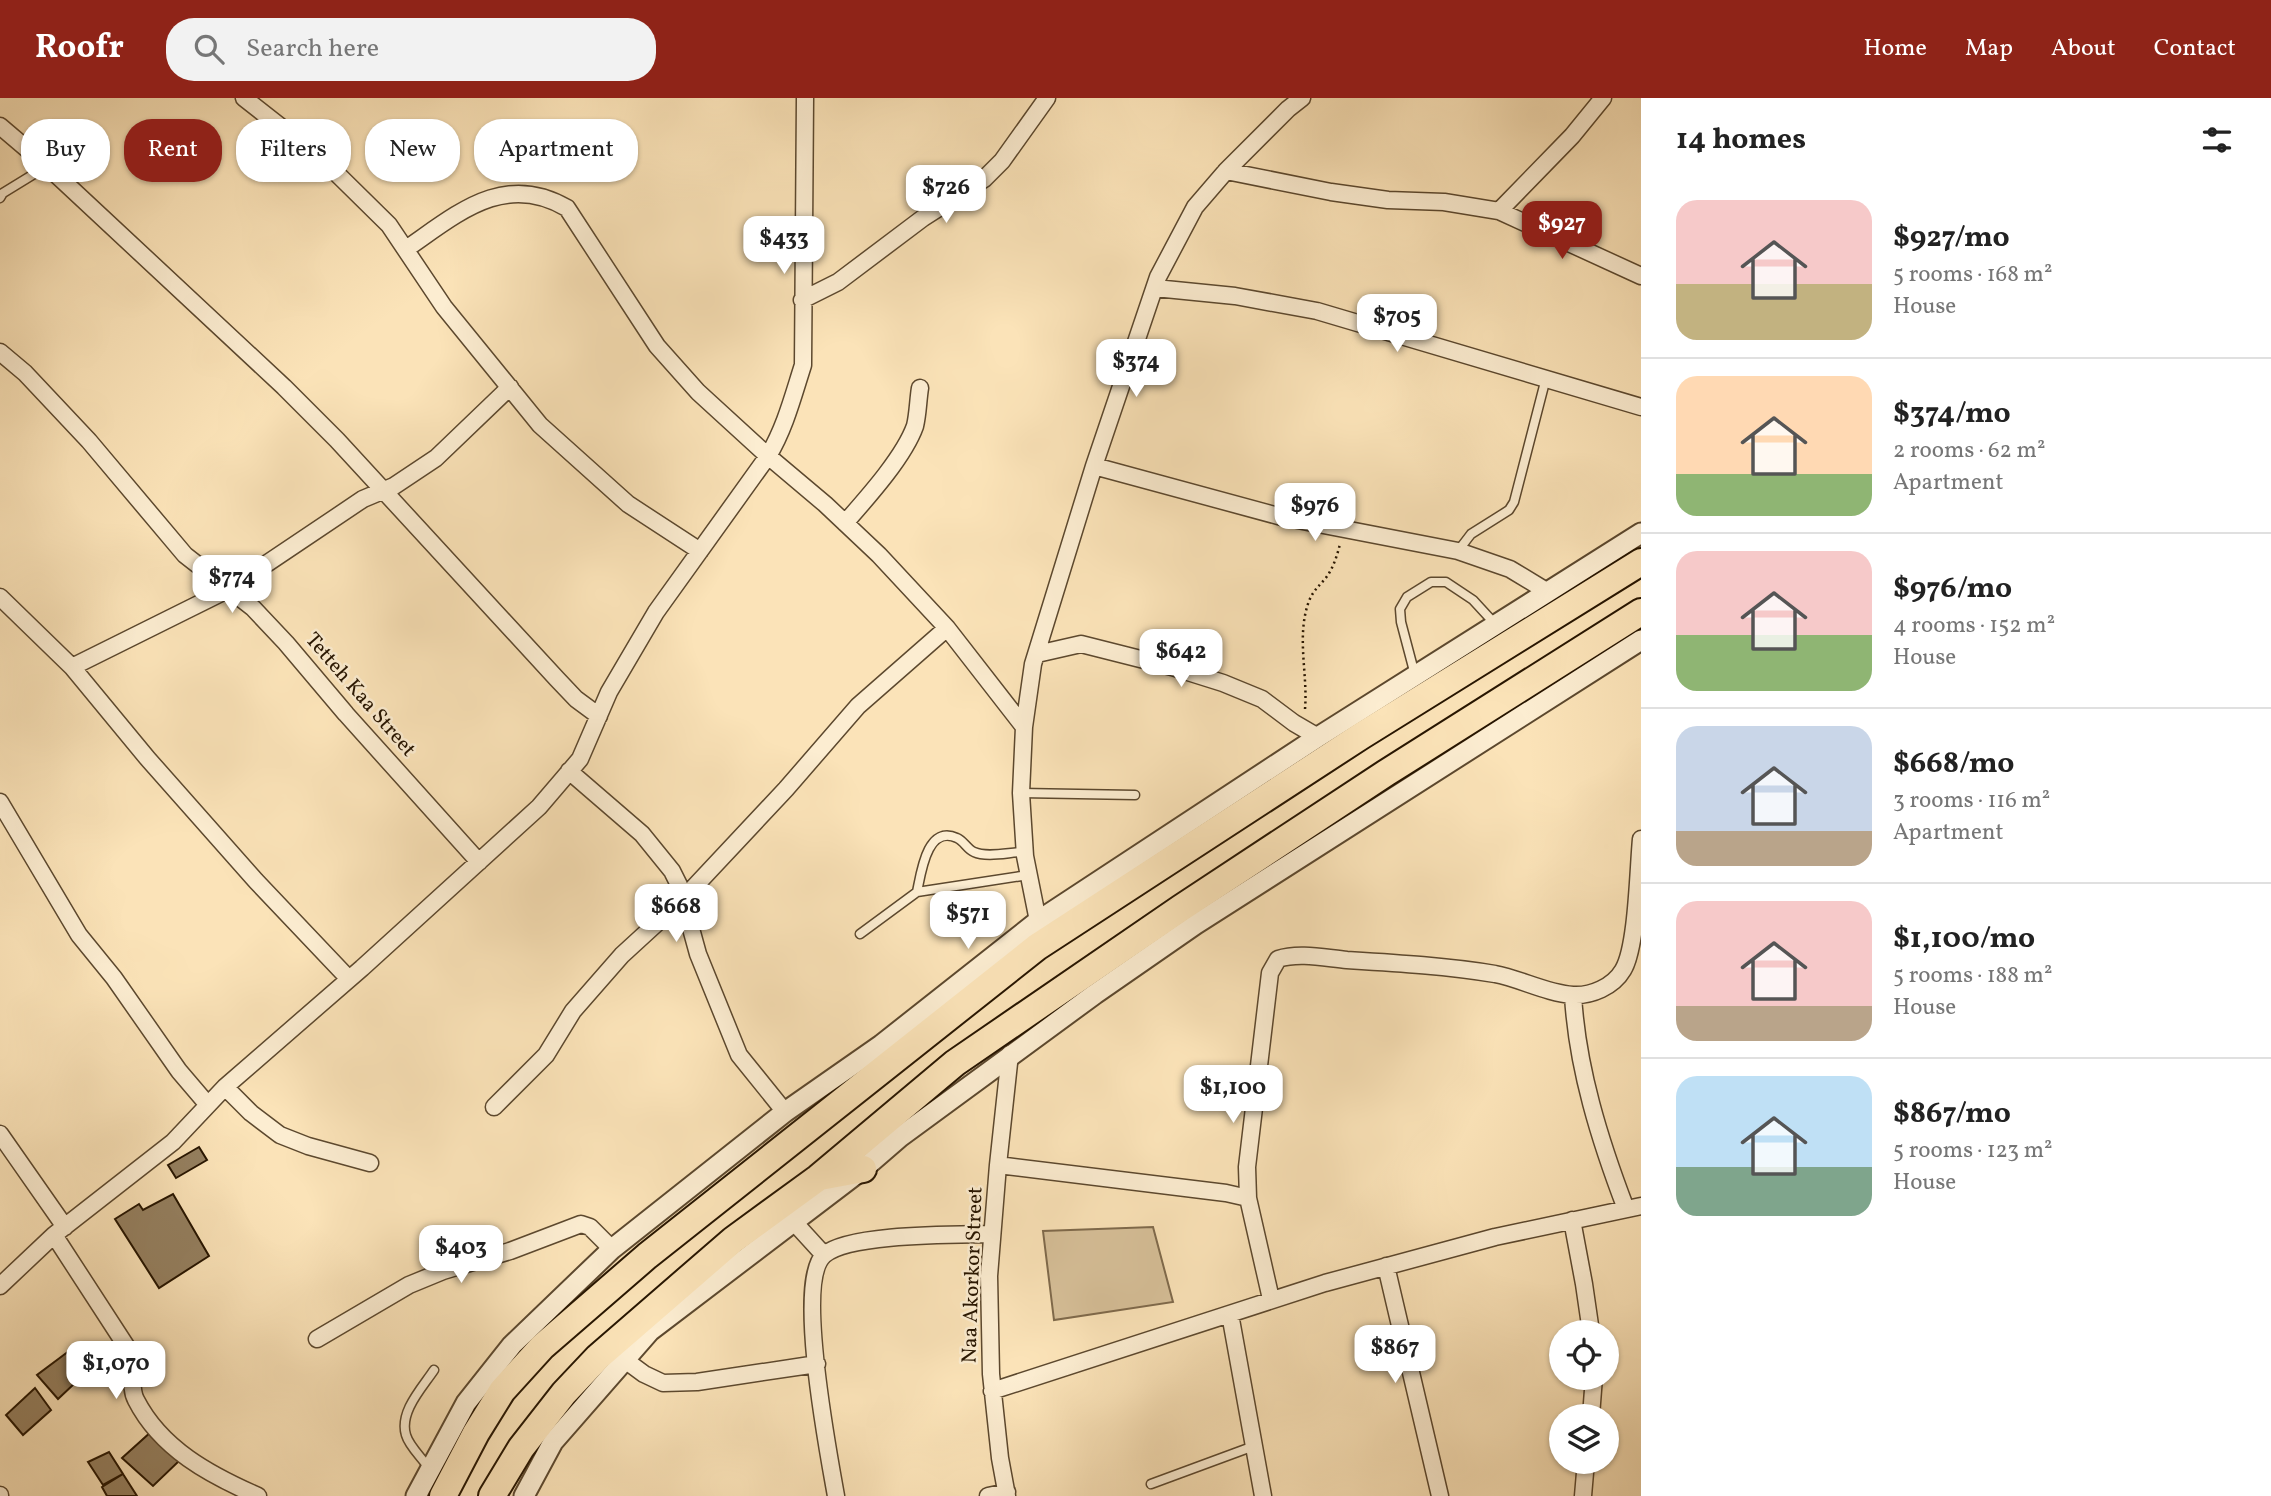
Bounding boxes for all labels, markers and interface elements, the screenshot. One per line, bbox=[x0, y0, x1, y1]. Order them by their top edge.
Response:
search box bbox=[166, 18, 656, 81]
text: Roofr bbox=[35, 26, 124, 72]
icon: search bbox=[190, 30, 228, 68]
text: Search here bbox=[246, 31, 379, 67]
text: Home bbox=[1863, 32, 1927, 66]
text: Map bbox=[1965, 32, 2013, 66]
text: About bbox=[2051, 32, 2116, 66]
text: Contact bbox=[2154, 32, 2236, 66]
chip: Buy bbox=[21, 119, 110, 182]
chip: Rent bbox=[124, 119, 222, 182]
chip: Filters bbox=[236, 119, 351, 182]
chip: New bbox=[365, 119, 460, 182]
chip: Apartment bbox=[474, 119, 638, 182]
text: 14 homes bbox=[1676, 119, 1806, 161]
icon: filters bbox=[2198, 121, 2236, 159]
pin: $726 bbox=[905, 166, 987, 225]
text: $726 bbox=[922, 172, 970, 204]
pin: $927 bbox=[1521, 202, 1603, 261]
text: $927 bbox=[1538, 208, 1586, 240]
pin: $433 bbox=[743, 216, 825, 276]
text: $927/mo bbox=[1893, 217, 2010, 259]
text: $433 bbox=[759, 223, 809, 255]
icon: home bbox=[1732, 228, 1816, 312]
text: 5 rooms · 168 m² bbox=[1893, 259, 2052, 291]
text: House bbox=[1893, 291, 1956, 323]
pin: $705 bbox=[1356, 294, 1438, 354]
text: $705 bbox=[1373, 301, 1421, 333]
pin: $374 bbox=[1095, 340, 1177, 399]
text: $374 bbox=[1112, 346, 1160, 378]
text: $374/mo bbox=[1893, 393, 2011, 435]
icon: home bbox=[1732, 404, 1816, 488]
text: 2 rooms · 62 m² bbox=[1893, 435, 2045, 467]
text: Apartment bbox=[1893, 467, 2004, 499]
pin: $976 bbox=[1274, 484, 1356, 543]
text: $976 bbox=[1291, 490, 1339, 522]
pin: $774 bbox=[191, 556, 273, 615]
text: $774 bbox=[209, 562, 255, 594]
text: $976/mo bbox=[1893, 568, 2012, 610]
icon: home bbox=[1732, 579, 1816, 663]
text: 4 rooms · 152 m² bbox=[1893, 610, 2055, 642]
street label: Tetteh Kaa Street bbox=[298, 627, 422, 763]
pin: $642 bbox=[1140, 630, 1222, 689]
text: $642 bbox=[1155, 636, 1207, 668]
text: House bbox=[1893, 642, 1956, 674]
text: $668/mo bbox=[1893, 743, 2014, 785]
icon: home bbox=[1732, 754, 1816, 838]
text: 3 rooms · 116 m² bbox=[1893, 785, 2050, 817]
text: Apartment bbox=[1893, 817, 2004, 849]
pin: $668 bbox=[635, 884, 717, 944]
text: $668 bbox=[651, 891, 701, 923]
pin: $571 bbox=[927, 892, 1009, 951]
text: $571 bbox=[946, 898, 990, 930]
text: $1,100/mo bbox=[1893, 918, 2035, 960]
icon: home bbox=[1732, 929, 1816, 1013]
text: 5 rooms · 188 m² bbox=[1893, 960, 2052, 992]
text: House bbox=[1893, 992, 1956, 1024]
pin: $1,100 bbox=[1176, 1066, 1290, 1125]
text: $1,100 bbox=[1200, 1072, 1266, 1104]
text: $867/mo bbox=[1893, 1093, 2011, 1135]
icon: home bbox=[1732, 1104, 1816, 1188]
text: 5 rooms · 123 m² bbox=[1893, 1135, 2053, 1167]
text: House bbox=[1893, 1167, 1956, 1199]
street label: Naa Akorkor Street bbox=[955, 1186, 991, 1364]
pin: $403 bbox=[420, 1226, 502, 1285]
text: $403 bbox=[435, 1232, 487, 1264]
map controls bbox=[1549, 1320, 1619, 1474]
button: locate bbox=[1549, 1320, 1619, 1390]
pin: $867 bbox=[1354, 1326, 1436, 1385]
text: $867 bbox=[1371, 1332, 1420, 1364]
pin: $1,070 bbox=[59, 1342, 173, 1401]
text: $1,070 bbox=[82, 1348, 150, 1380]
button: layers bbox=[1549, 1404, 1619, 1474]

